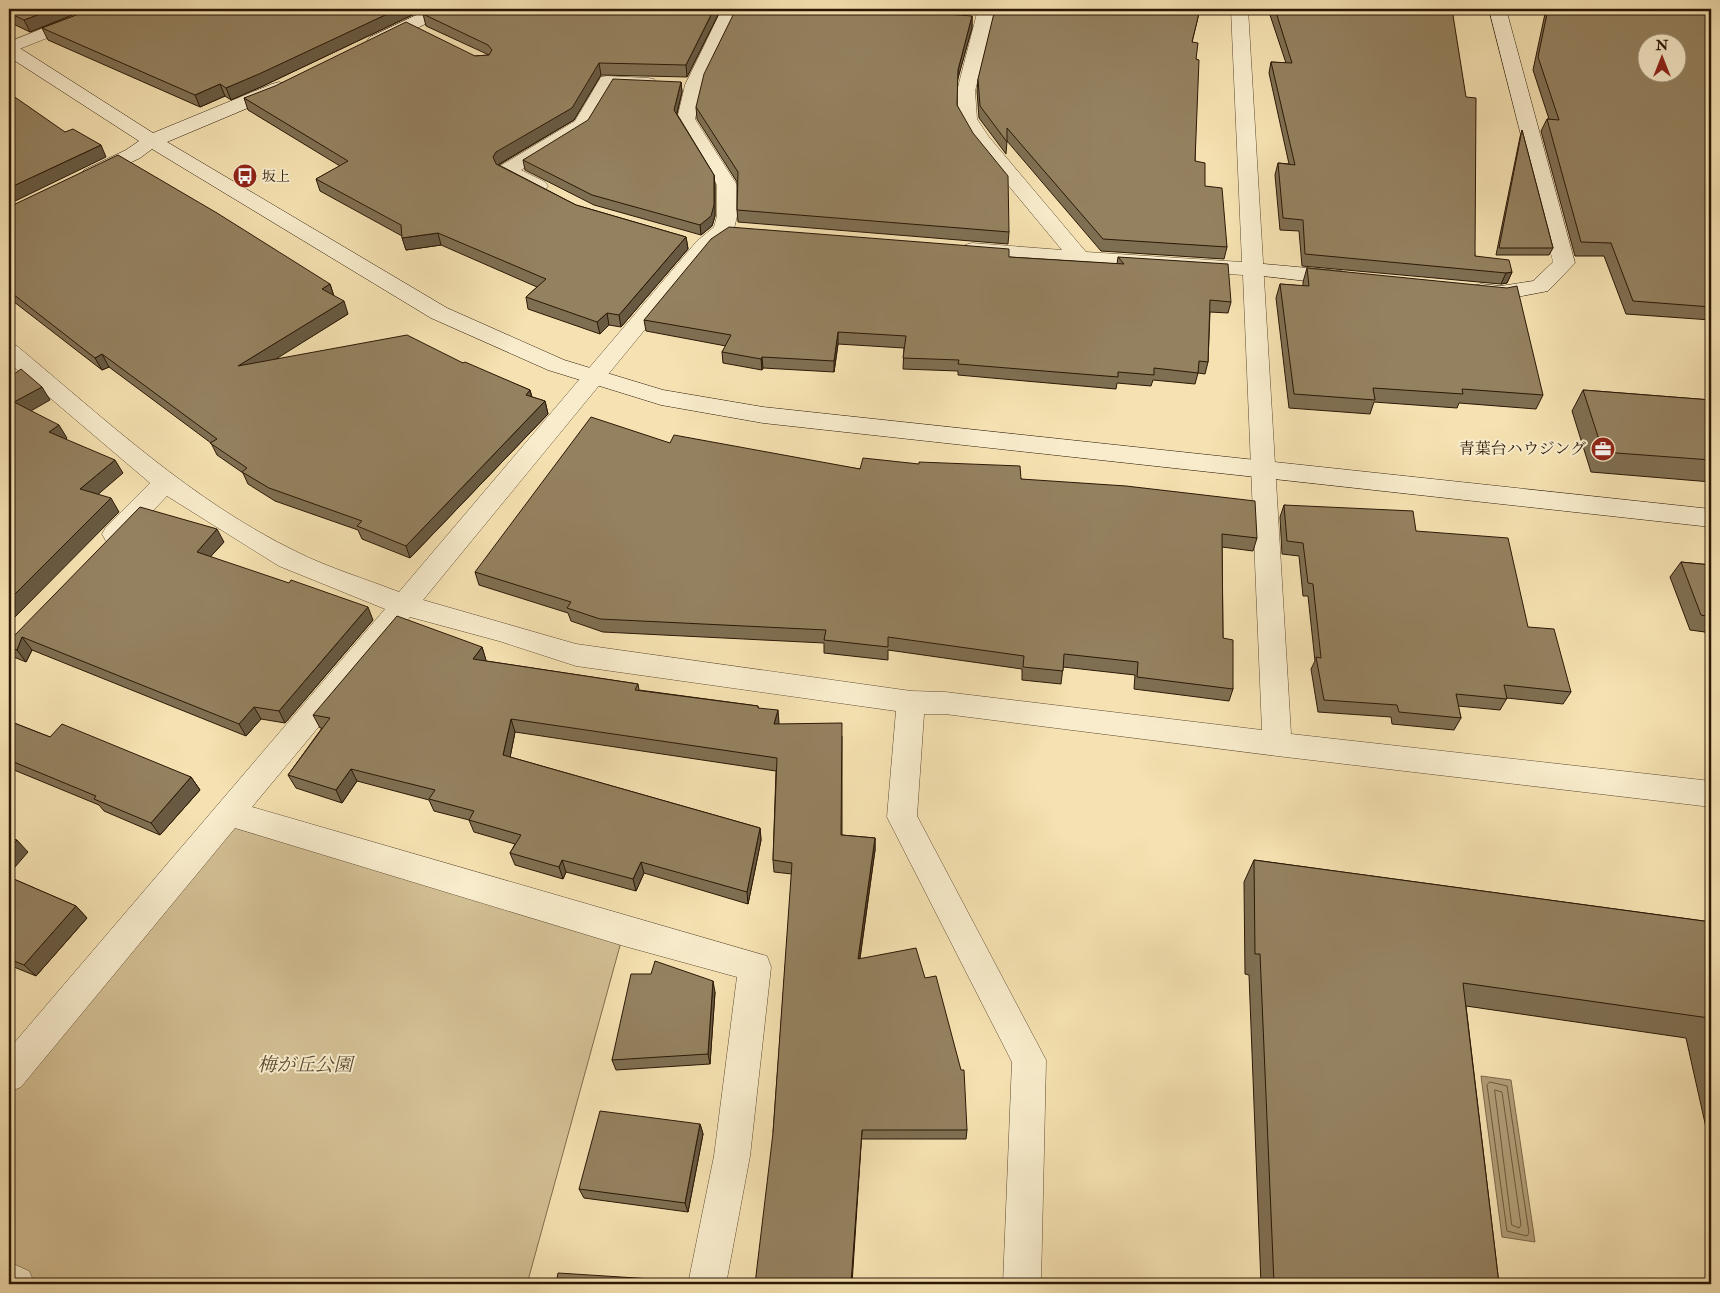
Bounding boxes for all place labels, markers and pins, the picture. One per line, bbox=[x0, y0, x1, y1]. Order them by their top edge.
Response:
bus stop icon: 坂上 bbox=[232, 163, 258, 189]
place label: 坂上 bbox=[262, 168, 290, 185]
office icon: 青葉台ハウジング bbox=[1590, 436, 1616, 462]
place label: 青葉台ハウジング bbox=[1459, 439, 1586, 459]

